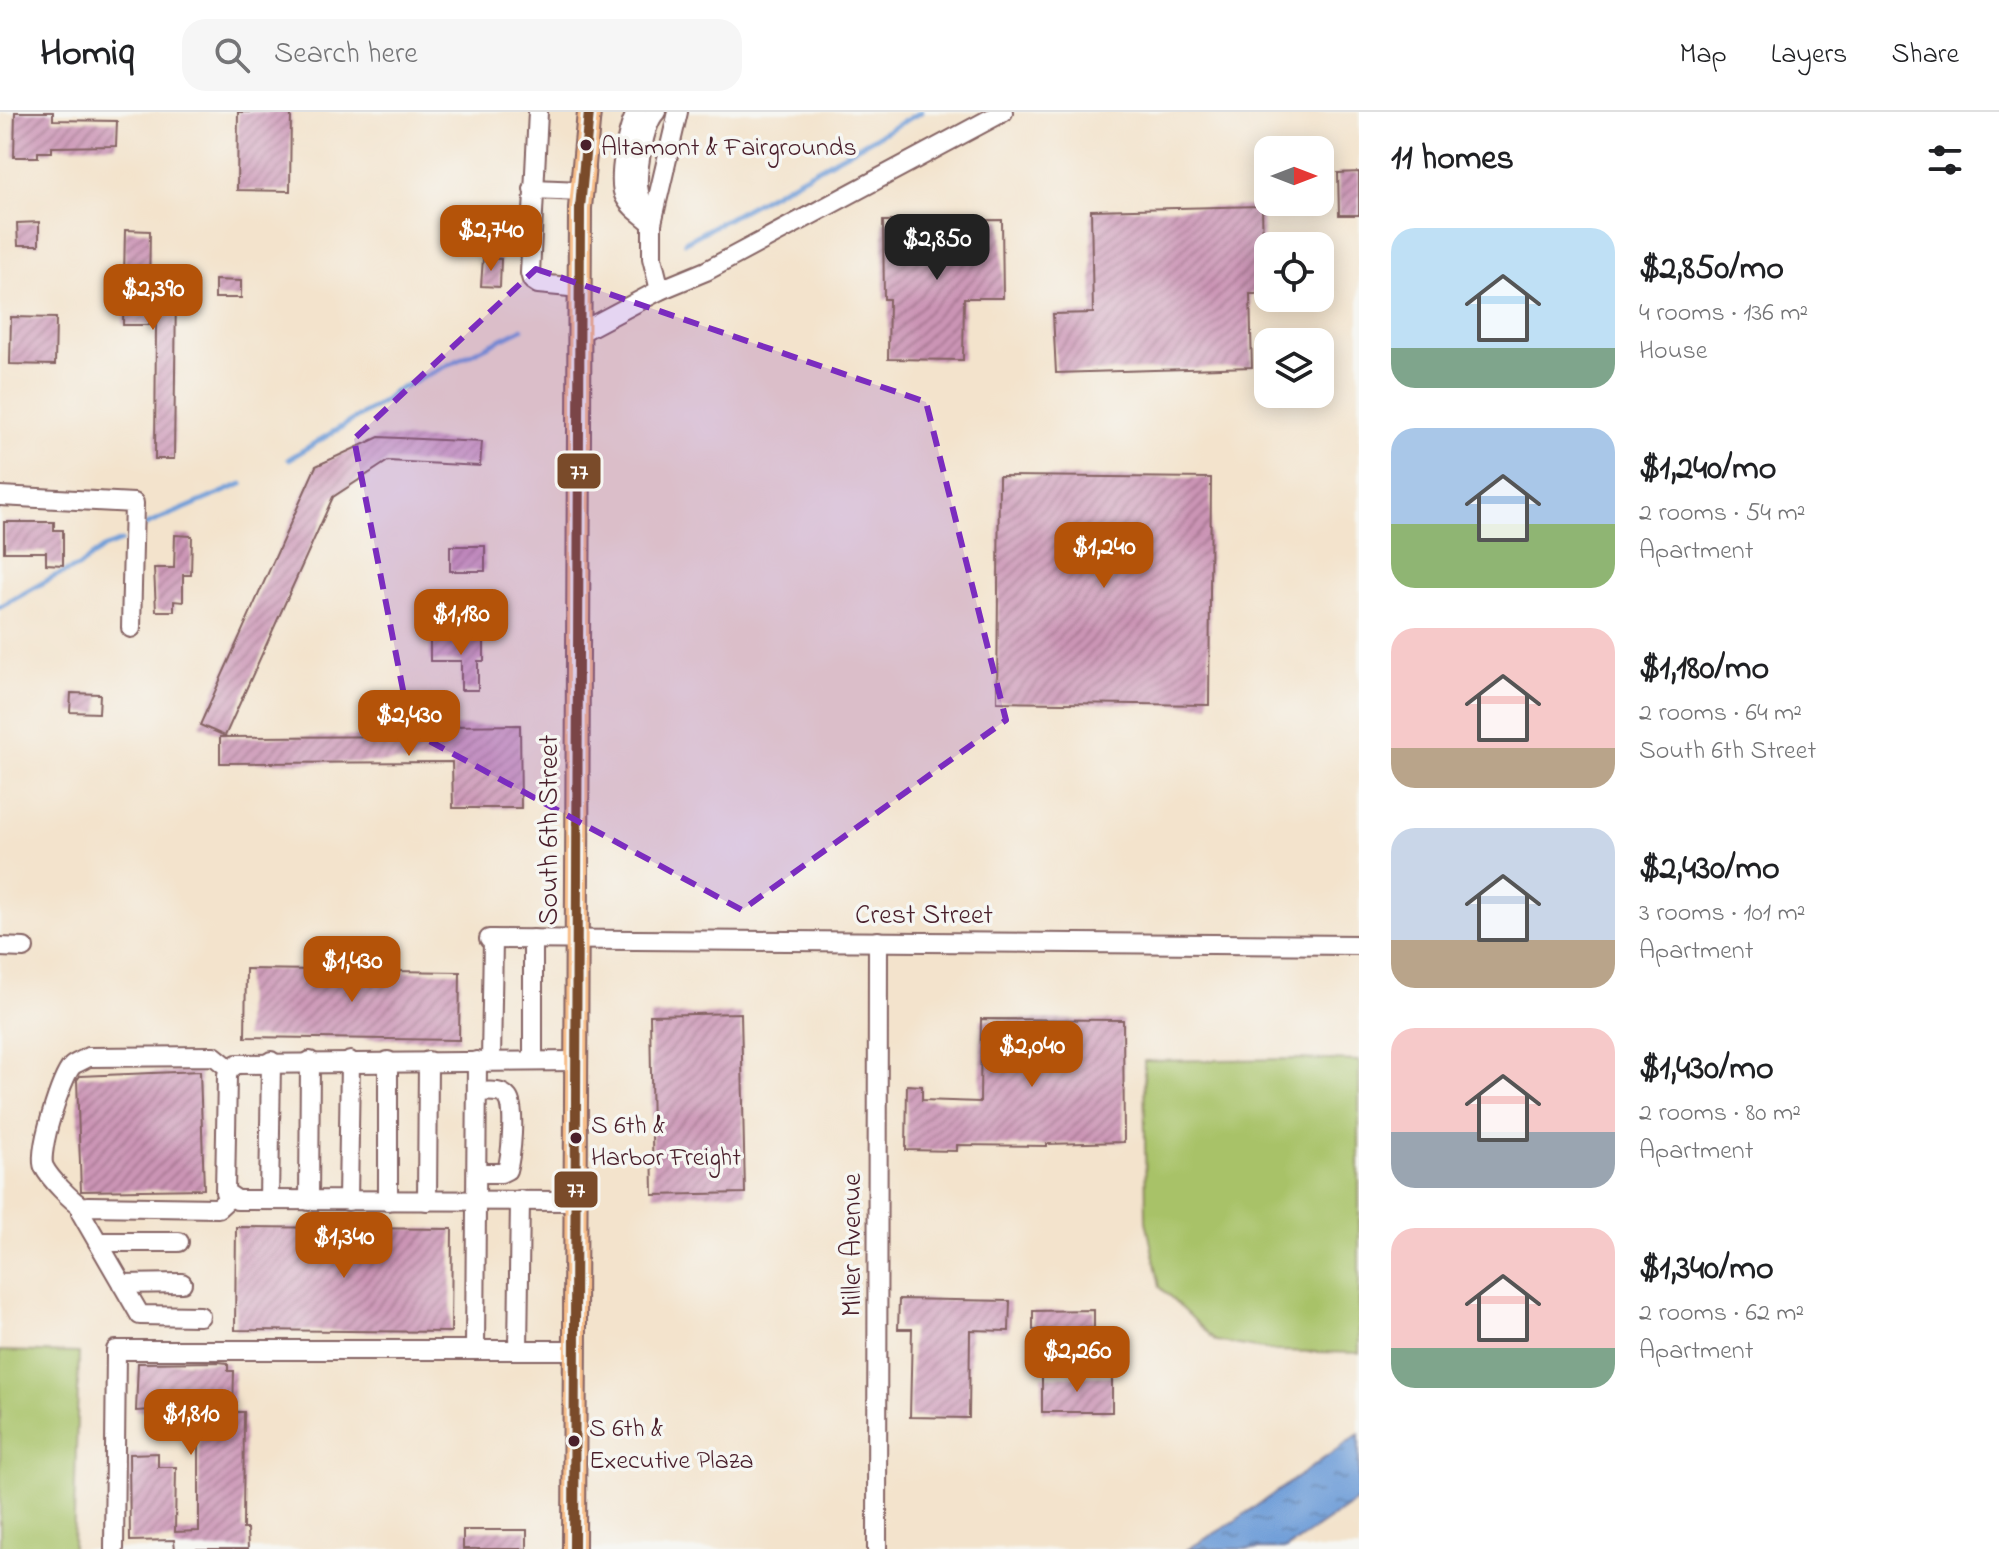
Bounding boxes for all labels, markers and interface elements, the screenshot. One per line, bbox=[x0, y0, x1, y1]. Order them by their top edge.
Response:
search box bbox=[182, 19, 742, 91]
text: Homiq bbox=[40, 27, 134, 83]
icon: search bbox=[210, 33, 254, 77]
text: Search here bbox=[274, 33, 418, 77]
text: Map bbox=[1679, 35, 1727, 76]
text: Layers bbox=[1771, 35, 1847, 76]
text: Share bbox=[1891, 35, 1959, 76]
place label: Altamont & Fairgrounds bbox=[601, 130, 857, 168]
text: 11 homes bbox=[1391, 135, 1514, 185]
north arrow bbox=[1254, 136, 1334, 216]
map controls bbox=[1254, 136, 1334, 408]
marker: Altamont & Fairgrounds bbox=[578, 137, 594, 153]
icon: filters bbox=[1923, 138, 1967, 182]
pin: $2,740 bbox=[426, 205, 556, 273]
text: $2,740 bbox=[458, 212, 524, 250]
pin: $2,850 bbox=[872, 214, 1002, 282]
text: $2,850 bbox=[903, 221, 971, 259]
button: locate bbox=[1254, 232, 1334, 312]
text: $2,850/mo bbox=[1639, 245, 1784, 295]
icon: home bbox=[1455, 260, 1551, 356]
pin: $2,390 bbox=[88, 264, 218, 332]
text: $2,390 bbox=[122, 271, 184, 309]
text: 4 rooms · 136 m² bbox=[1639, 295, 1808, 333]
button: layers bbox=[1254, 328, 1334, 408]
text: House bbox=[1639, 333, 1707, 371]
text: $1,240/mo bbox=[1639, 445, 1776, 495]
line badge: 77 bbox=[556, 452, 602, 490]
text: 77 bbox=[570, 458, 589, 490]
icon: home bbox=[1455, 460, 1551, 556]
text: 2 rooms · 54 m² bbox=[1639, 495, 1805, 533]
pin: $1,240 bbox=[1039, 522, 1169, 590]
text: $1,240 bbox=[1072, 529, 1136, 567]
text: Apartment bbox=[1639, 533, 1753, 571]
pin: $1,180 bbox=[396, 589, 526, 657]
text: $1,180 bbox=[432, 596, 490, 634]
text: $1,180/mo bbox=[1639, 645, 1769, 695]
icon: home bbox=[1455, 660, 1551, 756]
pin: $2,430 bbox=[344, 690, 474, 758]
text: 2 rooms · 64 m² bbox=[1639, 695, 1802, 733]
text: $2,430 bbox=[376, 697, 442, 735]
text: South 6th Street bbox=[1639, 733, 1816, 771]
street label: South 6th Street bbox=[530, 735, 571, 925]
text: $2,430/mo bbox=[1639, 845, 1780, 895]
icon: home bbox=[1455, 860, 1551, 956]
text: 3 rooms · 101 m² bbox=[1639, 895, 1805, 933]
street label: Crest Street bbox=[855, 896, 993, 937]
text: Apartment bbox=[1639, 933, 1753, 971]
pin: $1,430 bbox=[287, 936, 417, 1004]
text: $1,430 bbox=[321, 943, 383, 981]
pin: $2,040 bbox=[967, 1021, 1097, 1089]
text: $2,040 bbox=[999, 1028, 1065, 1066]
text: $1,430/mo bbox=[1639, 1045, 1774, 1095]
icon: home bbox=[1455, 1060, 1551, 1156]
text: 2 rooms · 80 m² bbox=[1639, 1095, 1801, 1133]
place label: S 6th & Harbor Freight bbox=[591, 1108, 741, 1178]
marker: S 6th & Harbor Freight bbox=[568, 1130, 584, 1146]
text: Apartment bbox=[1639, 1133, 1753, 1171]
line badge: 77 bbox=[553, 1170, 599, 1209]
street label: Miller Avenue bbox=[833, 1173, 874, 1317]
text: 77 bbox=[567, 1176, 586, 1208]
pin: $1,340 bbox=[279, 1212, 409, 1280]
text: $1,340 bbox=[313, 1219, 375, 1257]
text: $1,340/mo bbox=[1639, 1245, 1774, 1295]
icon: home bbox=[1455, 1260, 1551, 1356]
text: 2 rooms · 62 m² bbox=[1639, 1295, 1804, 1333]
pin: $2,260 bbox=[1012, 1326, 1142, 1394]
text: $2,260 bbox=[1043, 1333, 1111, 1371]
text: Apartment bbox=[1639, 1333, 1753, 1371]
pin: $1,810 bbox=[126, 1389, 256, 1457]
text: $1,810 bbox=[162, 1396, 220, 1434]
place label: S 6th & Executive Plaza bbox=[589, 1411, 754, 1481]
marker: S 6th & Executive Plaza bbox=[566, 1433, 582, 1449]

